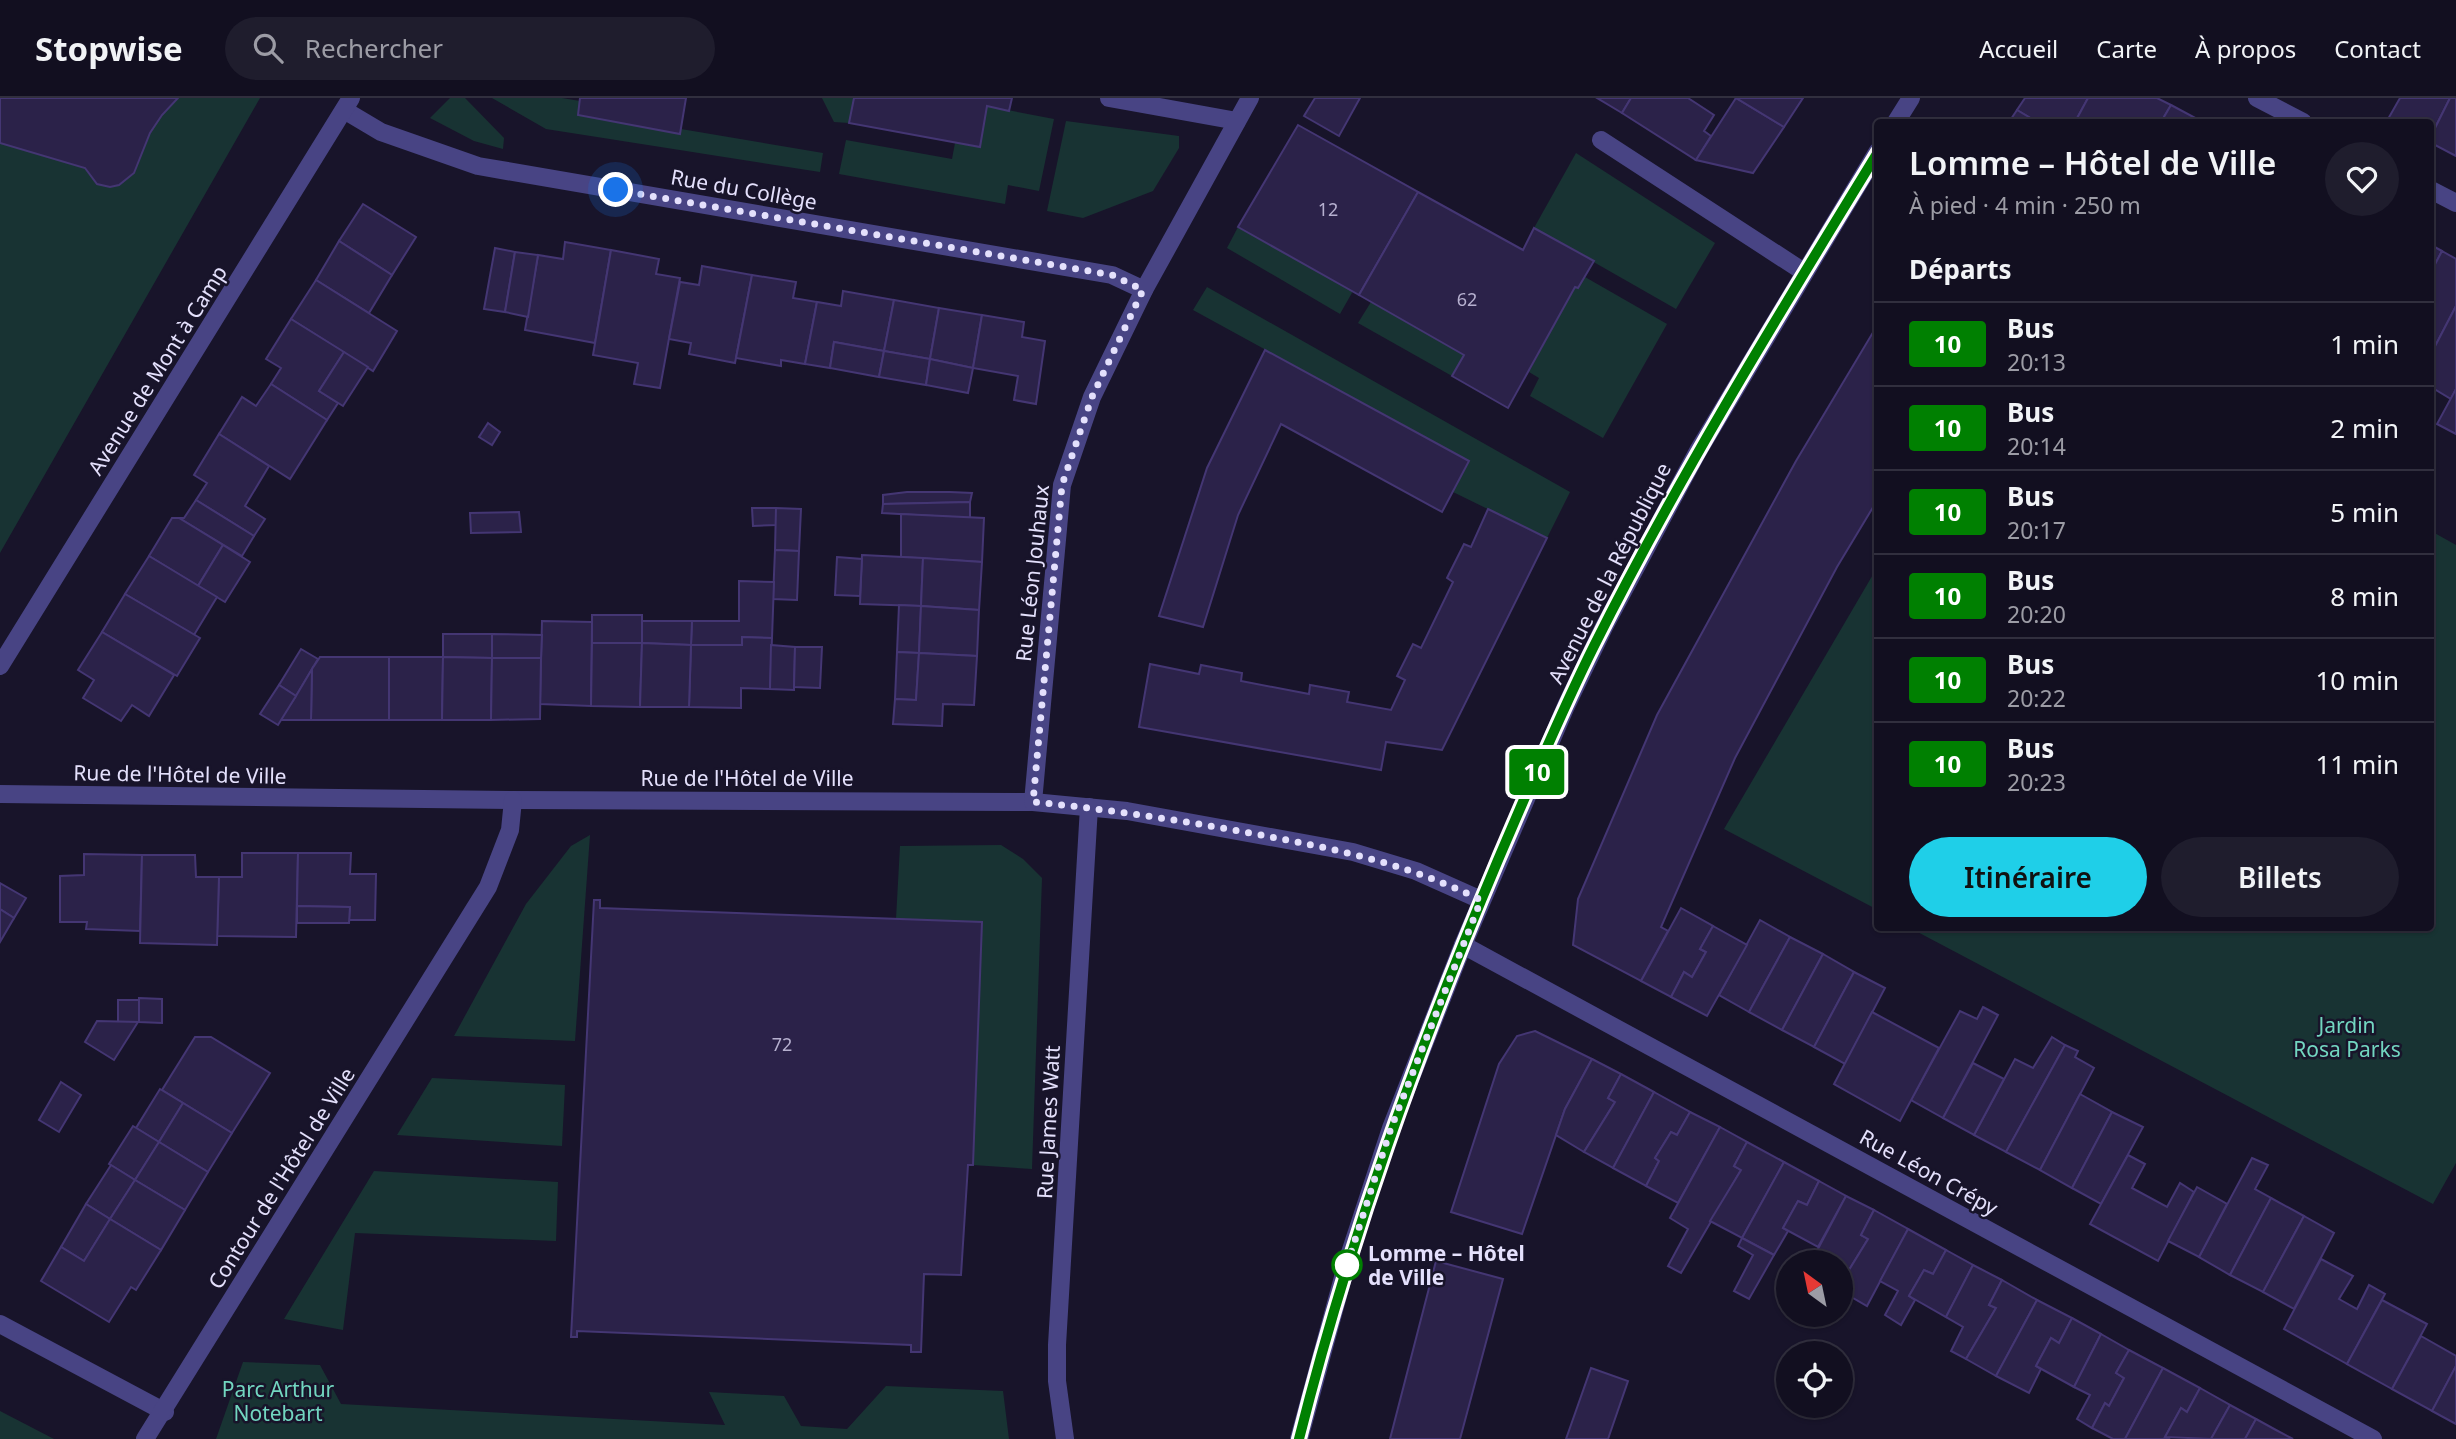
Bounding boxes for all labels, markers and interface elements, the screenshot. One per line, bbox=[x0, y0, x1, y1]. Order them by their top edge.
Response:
search box bbox=[225, 17, 715, 80]
text: Stopwise bbox=[35, 26, 183, 71]
icon: search bbox=[249, 29, 287, 67]
text: Rechercher bbox=[305, 30, 443, 66]
text: Accueil bbox=[1979, 32, 2058, 65]
text: Carte bbox=[2096, 32, 2157, 65]
text: À propos bbox=[2195, 32, 2296, 65]
text: Contact bbox=[2334, 32, 2421, 65]
text: Lomme – Hôtel de Ville bbox=[1909, 140, 2276, 185]
button: heart bbox=[2325, 142, 2399, 216]
street label: Rue du Collège bbox=[669, 162, 819, 216]
your location bbox=[598, 172, 633, 207]
text: À pied · 4 min · 250 m bbox=[1909, 189, 2141, 221]
house number: 12 bbox=[1318, 197, 1338, 221]
text: Départs bbox=[1909, 251, 2012, 287]
street label: Avenue de Mont à Camp bbox=[81, 260, 233, 480]
house number: 62 bbox=[1457, 287, 1477, 311]
text: Bus bbox=[2007, 310, 2054, 346]
text: 1 min bbox=[2330, 326, 2399, 362]
text: 10 bbox=[1934, 327, 1961, 360]
text: 20:13 bbox=[2007, 346, 2066, 378]
text: Bus bbox=[2007, 394, 2054, 430]
text: 2 min bbox=[2330, 410, 2399, 446]
text: 10 bbox=[1934, 411, 1961, 444]
text: 20:14 bbox=[2007, 430, 2066, 462]
street label: Avenue de la République bbox=[1541, 458, 1677, 688]
text: Bus bbox=[2007, 478, 2054, 514]
street label: Rue Léon Jouhaux bbox=[1009, 483, 1055, 663]
text: 5 min bbox=[2330, 494, 2399, 530]
text: 10 bbox=[1934, 495, 1961, 528]
text: 20:17 bbox=[2007, 514, 2066, 546]
text: Bus bbox=[2007, 562, 2054, 598]
text: 8 min bbox=[2330, 578, 2399, 614]
text: 10 bbox=[1934, 579, 1961, 612]
text: 20:20 bbox=[2007, 598, 2066, 630]
text: Bus bbox=[2007, 646, 2054, 682]
text: 10 min bbox=[2315, 662, 2399, 698]
text: 10 bbox=[1934, 663, 1961, 696]
text: 20:22 bbox=[2007, 682, 2066, 714]
text: Bus bbox=[2007, 730, 2054, 766]
text: 11 min bbox=[2315, 746, 2399, 782]
text: 10 bbox=[1934, 747, 1961, 780]
line badge: 10 bbox=[1506, 749, 1568, 795]
text: 10 bbox=[1523, 755, 1551, 788]
street label: Rue de l'Hôtel de Ville bbox=[73, 758, 287, 790]
street label: Rue de l'Hôtel de Ville bbox=[640, 764, 854, 792]
text: 20:23 bbox=[2007, 766, 2066, 798]
button: Itinéraire bbox=[1909, 837, 2147, 917]
button: Billets bbox=[2161, 837, 2399, 917]
park label: Jardin Rosa Parks bbox=[2293, 1011, 2401, 1063]
house number: 72 bbox=[772, 1032, 792, 1056]
street label: Rue James Watt bbox=[1030, 1044, 1066, 1200]
street label: Contour de l'Hôtel de Ville bbox=[201, 1062, 361, 1294]
street label: Rue Léon Crépy bbox=[1855, 1122, 2003, 1222]
place label: Lomme – Hôtel de Ville bbox=[1368, 1239, 1525, 1291]
marker: Lomme – Hôtel de Ville bbox=[1332, 1250, 1362, 1280]
north arrow bbox=[1776, 1250, 1853, 1326]
map controls bbox=[1776, 1250, 1853, 1418]
button: locate bbox=[1776, 1341, 1853, 1418]
park label: Parc Arthur Notebart bbox=[222, 1375, 335, 1427]

